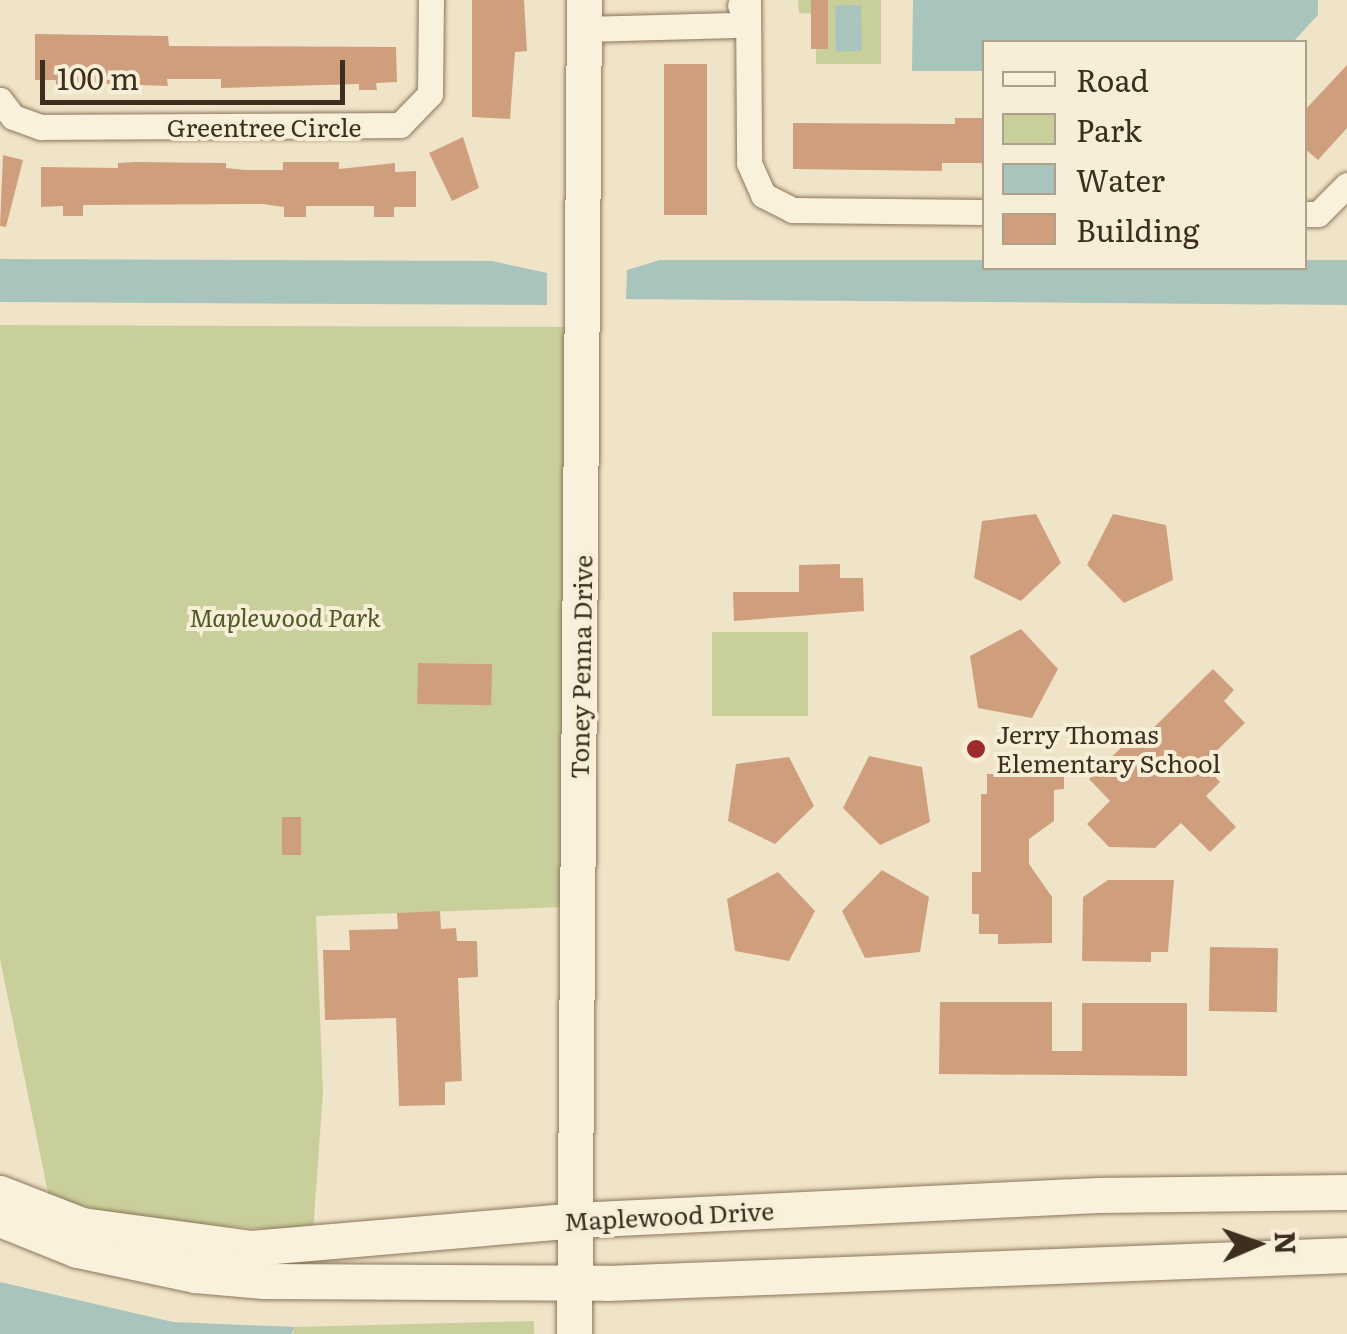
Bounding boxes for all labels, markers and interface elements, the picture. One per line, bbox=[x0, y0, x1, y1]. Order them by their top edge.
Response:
scale bar bbox=[45, 40, 350, 102]
legend bbox=[982, 40, 1307, 270]
text: 100 m bbox=[57, 55, 139, 99]
text: Road bbox=[1076, 57, 1149, 101]
text: Park bbox=[1076, 107, 1142, 151]
street label: Greentree Circle bbox=[167, 112, 361, 142]
text: Water bbox=[1076, 157, 1165, 201]
text: Building bbox=[1076, 207, 1200, 251]
street label: Toney Penna Drive bbox=[564, 555, 598, 779]
park label: Maplewood Park bbox=[189, 602, 381, 632]
place label: Jerry Thomas Elementary School bbox=[996, 720, 1221, 779]
marker: Jerry Thomas Elementary School bbox=[965, 738, 987, 760]
north arrow bbox=[1207, 1194, 1307, 1294]
street label: Maplewood Drive bbox=[563, 1196, 775, 1236]
text: N bbox=[1266, 1230, 1308, 1255]

